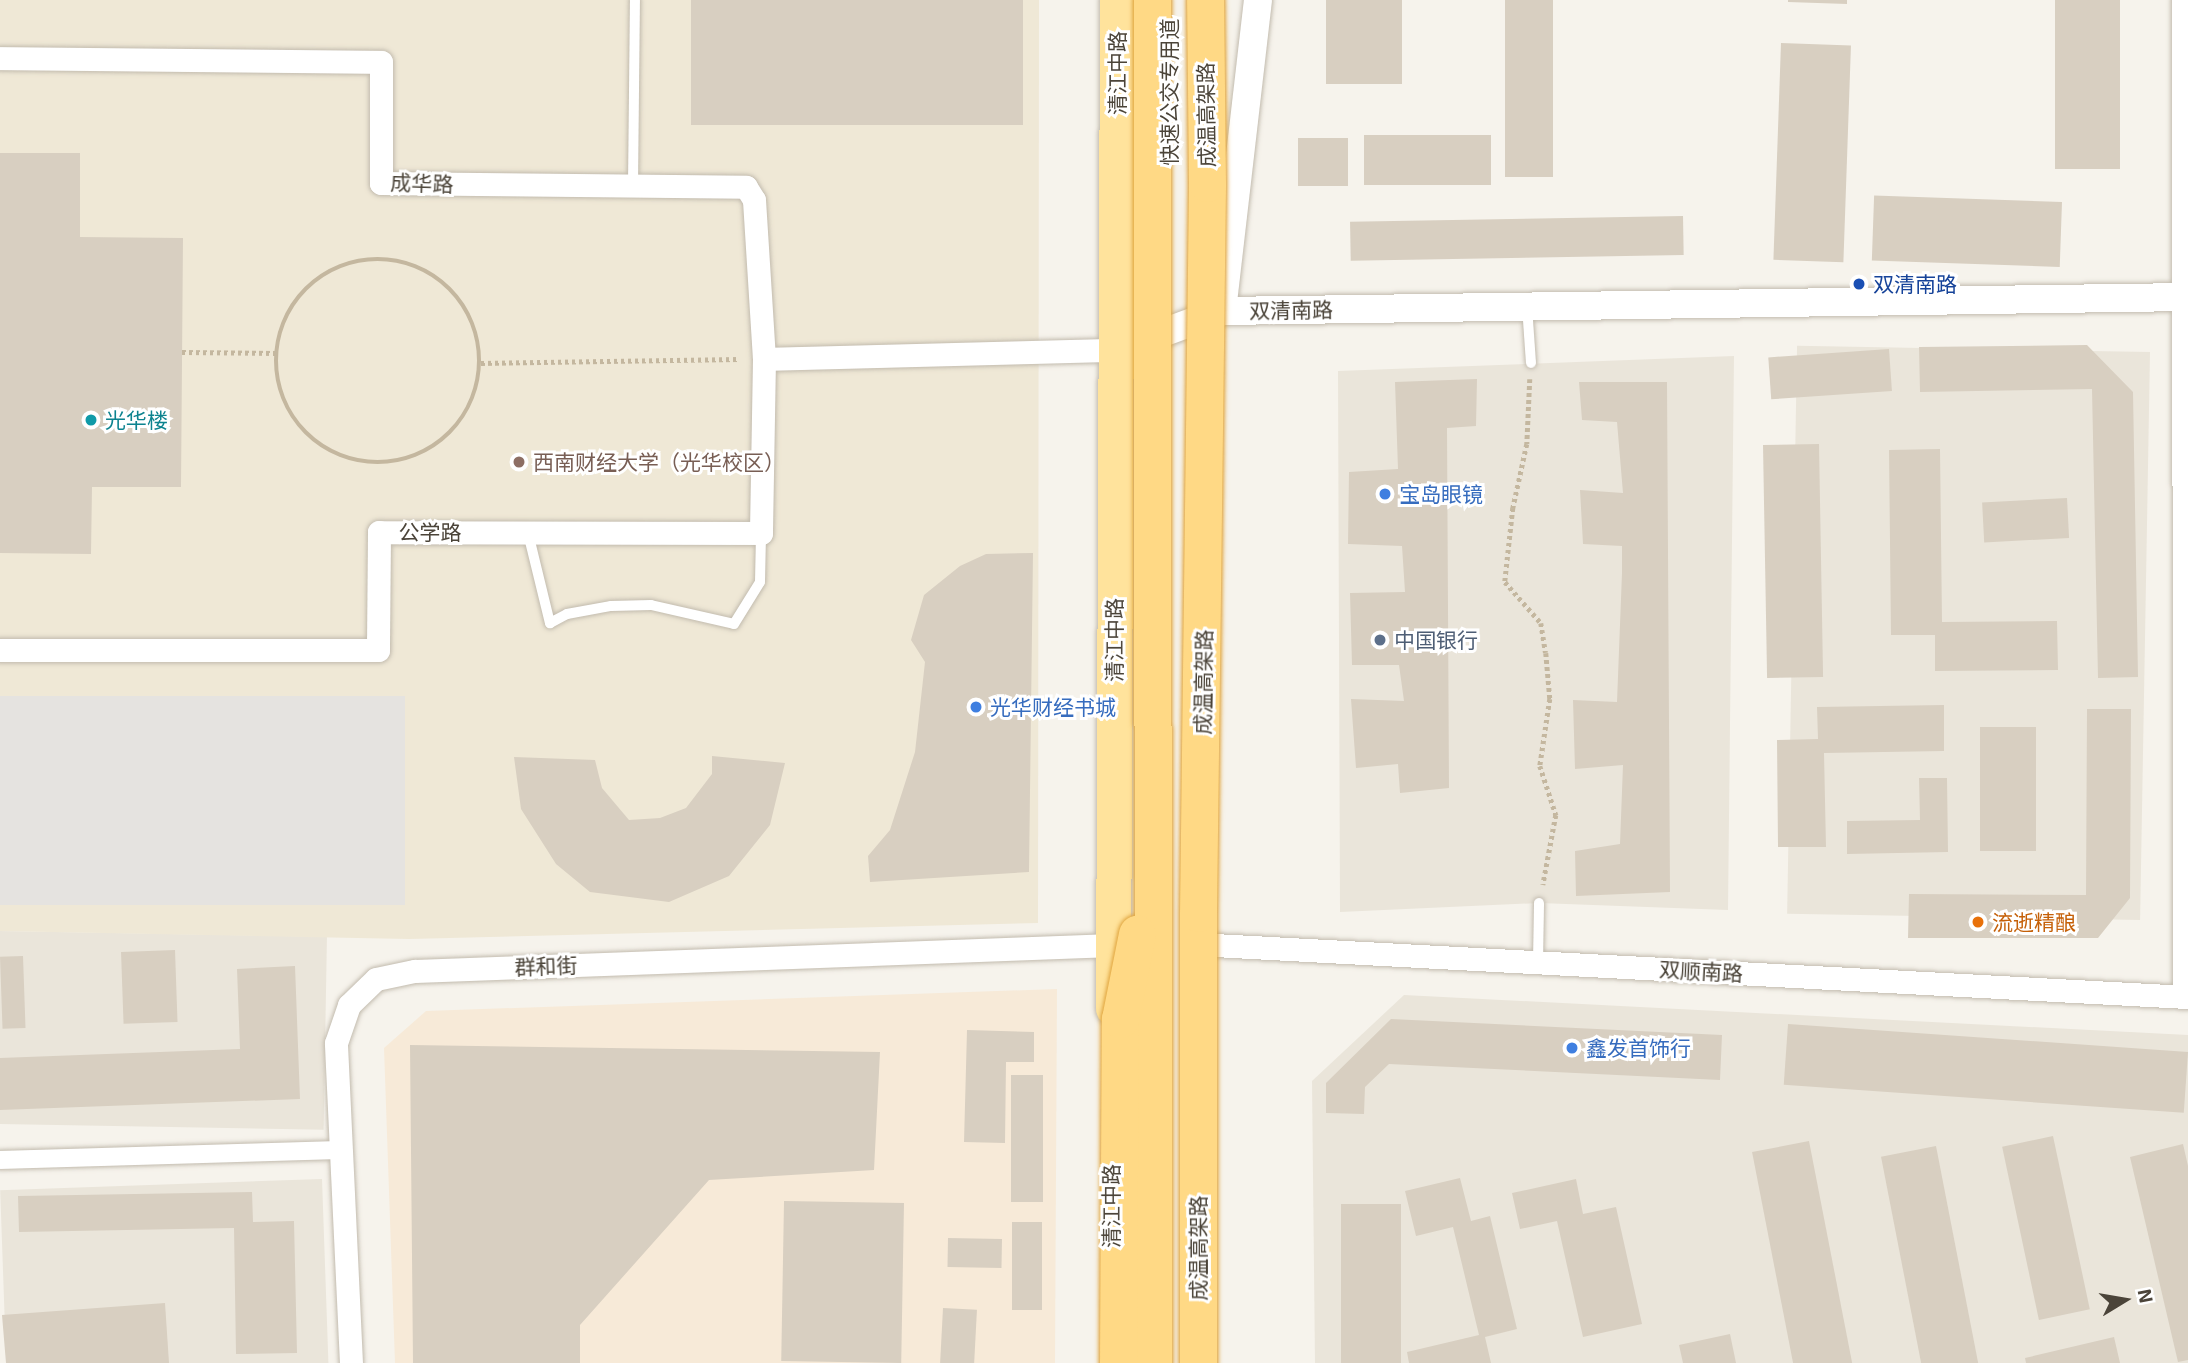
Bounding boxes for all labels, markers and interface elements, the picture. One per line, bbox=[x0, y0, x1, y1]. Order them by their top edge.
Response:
street label: 快速公交专用道 bbox=[1156, 19, 1182, 165]
street label: 清江中路 bbox=[1104, 31, 1130, 115]
street label: 成温高架路 bbox=[1192, 62, 1220, 168]
street label: 成华路 bbox=[390, 169, 454, 197]
place label: 双清南路 bbox=[1873, 271, 1957, 297]
marker: 双清南路 bbox=[1851, 276, 1867, 292]
street label: 双清南路 bbox=[1249, 297, 1333, 323]
place label: 光华楼 bbox=[105, 407, 168, 433]
marker: 光华楼 bbox=[83, 412, 99, 428]
place label: 西南财经大学（光华校区） bbox=[533, 449, 785, 475]
marker: 西南财经大学（光华校区） bbox=[511, 454, 527, 470]
place label: 宝岛眼镜 bbox=[1399, 481, 1483, 507]
marker: 宝岛眼镜 bbox=[1377, 486, 1393, 502]
street label: 公学路 bbox=[399, 519, 461, 545]
street label: 清江中路 bbox=[1101, 598, 1127, 682]
place label: 中国银行 bbox=[1394, 627, 1478, 653]
street label: 成温高架路 bbox=[1189, 629, 1217, 735]
marker: 中国银行 bbox=[1372, 632, 1388, 648]
place label: 光华财经书城 bbox=[990, 694, 1116, 720]
marker: 光华财经书城 bbox=[968, 699, 984, 715]
place label: 流逝精酿 bbox=[1992, 909, 2076, 935]
marker: 流逝精酿 bbox=[1970, 914, 1986, 930]
street label: 群和街 bbox=[514, 952, 578, 980]
street label: 双顺南路 bbox=[1658, 956, 1744, 986]
place label: 鑫发首饰行 bbox=[1586, 1035, 1691, 1061]
marker: 鑫发首饰行 bbox=[1564, 1040, 1580, 1056]
street label: 清江中路 bbox=[1098, 1164, 1124, 1248]
street label: 成温高架路 bbox=[1185, 1196, 1211, 1300]
north arrow bbox=[2090, 1265, 2160, 1335]
text: N bbox=[2134, 1287, 2159, 1305]

